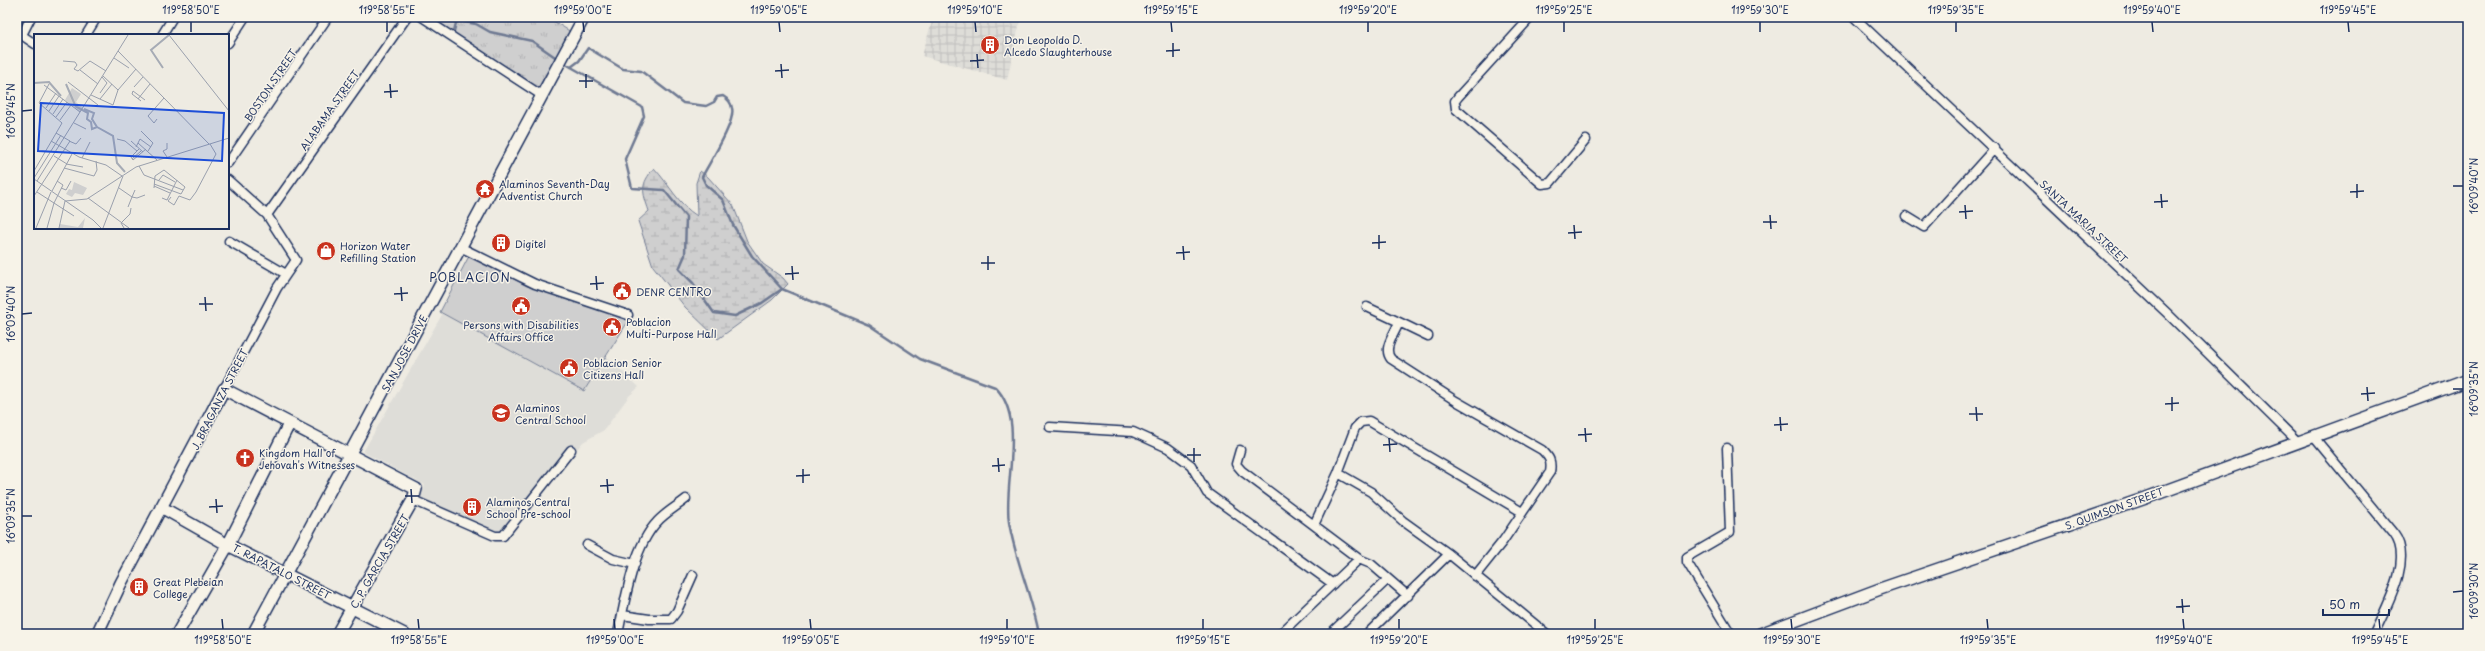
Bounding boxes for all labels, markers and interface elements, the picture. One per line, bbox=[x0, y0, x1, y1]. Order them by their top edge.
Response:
text: 119°58'50"E bbox=[162, 2, 220, 17]
text: 119°58'55"E bbox=[359, 2, 415, 17]
text: 119°59'00"E bbox=[554, 2, 612, 17]
text: 119°59'05"E bbox=[750, 2, 808, 17]
text: 119°59'10"E bbox=[947, 2, 1003, 17]
text: 119°59'15"E bbox=[1144, 2, 1198, 17]
text: 119°59'20"E bbox=[1339, 2, 1397, 17]
text: 119°59'25"E bbox=[1535, 2, 1593, 17]
text: 119°59'30"E bbox=[1731, 2, 1789, 17]
text: 119°59'35"E bbox=[1928, 2, 1984, 17]
text: 119°59'40"E bbox=[2123, 2, 2181, 17]
text: 119°59'45"E bbox=[2320, 2, 2376, 17]
place label: Don Leopoldo D. Alcedo Slaughterhouse bbox=[1004, 32, 1113, 59]
inset map bbox=[34, 34, 229, 229]
building icon: Don Leopoldo D. Alcedo Slaughterhouse bbox=[979, 34, 1001, 56]
street label: BOSTON STREET bbox=[240, 46, 300, 124]
street label: ALABAMA STREET bbox=[296, 67, 362, 153]
text: 16°09'45"N bbox=[3, 83, 18, 139]
text: 16°09'40"N bbox=[2466, 158, 2481, 214]
place label: Alaminos Seventh-Day Adventist Church bbox=[499, 176, 610, 203]
street label: SANTA MARIA STREET bbox=[2037, 176, 2132, 266]
temple icon: Alaminos Seventh-Day Adventist Church bbox=[474, 178, 496, 200]
building icon: Digitel bbox=[490, 232, 512, 254]
place label: Digitel bbox=[515, 236, 546, 251]
place label: Horizon Water Refilling Station bbox=[340, 238, 416, 265]
shop icon: Horizon Water Refilling Station bbox=[315, 240, 337, 262]
district label: POBLACION bbox=[429, 268, 511, 286]
public building icon: DENR CENTRO bbox=[611, 280, 633, 302]
place label: DENR CENTRO bbox=[636, 284, 712, 299]
text: 16°09'40"N bbox=[3, 286, 18, 342]
public building icon: Persons with Disabilities Affairs Office bbox=[510, 295, 532, 317]
street label: SAN JOSE DRIVE bbox=[377, 312, 431, 394]
place label: Poblacion Multi-Purpose Hall bbox=[626, 314, 717, 341]
public building icon: Poblacion Multi-Purpose Hall bbox=[601, 316, 623, 338]
place label: Persons with Disabilities Affairs Office bbox=[463, 317, 579, 344]
street label: J. BRAGANZA STREET bbox=[187, 346, 251, 452]
place label: Poblacion Senior Citizens Hall bbox=[583, 355, 662, 382]
public building icon: Poblacion Senior Citizens Hall bbox=[558, 357, 580, 379]
text: 16°09'35"N bbox=[2466, 361, 2481, 417]
place label: Alaminos Central School bbox=[515, 400, 586, 427]
school or university icon: Alaminos Central School bbox=[490, 402, 512, 424]
place label: Kingdom Hall of Jehovah's Witnesses bbox=[259, 445, 356, 472]
church icon: Kingdom Hall of Jehovah's Witnesses bbox=[234, 447, 256, 469]
street label: S. QUIMSON STREET bbox=[2063, 483, 2166, 533]
text: 16°09'35"N bbox=[3, 488, 18, 544]
place label: Alaminos Central School Pre-school bbox=[486, 494, 571, 521]
building icon: Alaminos Central School Pre-school bbox=[461, 496, 483, 518]
street label: C. P. GARCIA STREET bbox=[346, 511, 412, 611]
street label: T. RAPATALO STREET bbox=[230, 540, 334, 602]
text: 16°09'30"N bbox=[2466, 562, 2481, 619]
place label: Great Plebeian College bbox=[153, 574, 224, 601]
building icon: Great Plebeian College bbox=[128, 576, 150, 598]
scale bar bbox=[2323, 591, 2389, 617]
text: 50 m bbox=[2329, 595, 2360, 613]
text: 119°58'50"E bbox=[194, 632, 252, 647]
text: 119°58'55"E bbox=[391, 632, 447, 647]
text: 119°59'00"E bbox=[586, 632, 644, 647]
text: 119°59'05"E bbox=[782, 632, 840, 647]
text: 119°59'10"E bbox=[979, 632, 1035, 647]
text: 119°59'15"E bbox=[1176, 632, 1230, 647]
text: 119°59'20"E bbox=[1370, 632, 1428, 647]
text: 119°59'25"E bbox=[1566, 632, 1624, 647]
text: 119°59'30"E bbox=[1763, 632, 1821, 647]
text: 119°59'35"E bbox=[1960, 632, 2016, 647]
text: 119°59'40"E bbox=[2155, 632, 2213, 647]
text: 119°59'45"E bbox=[2352, 632, 2408, 647]

